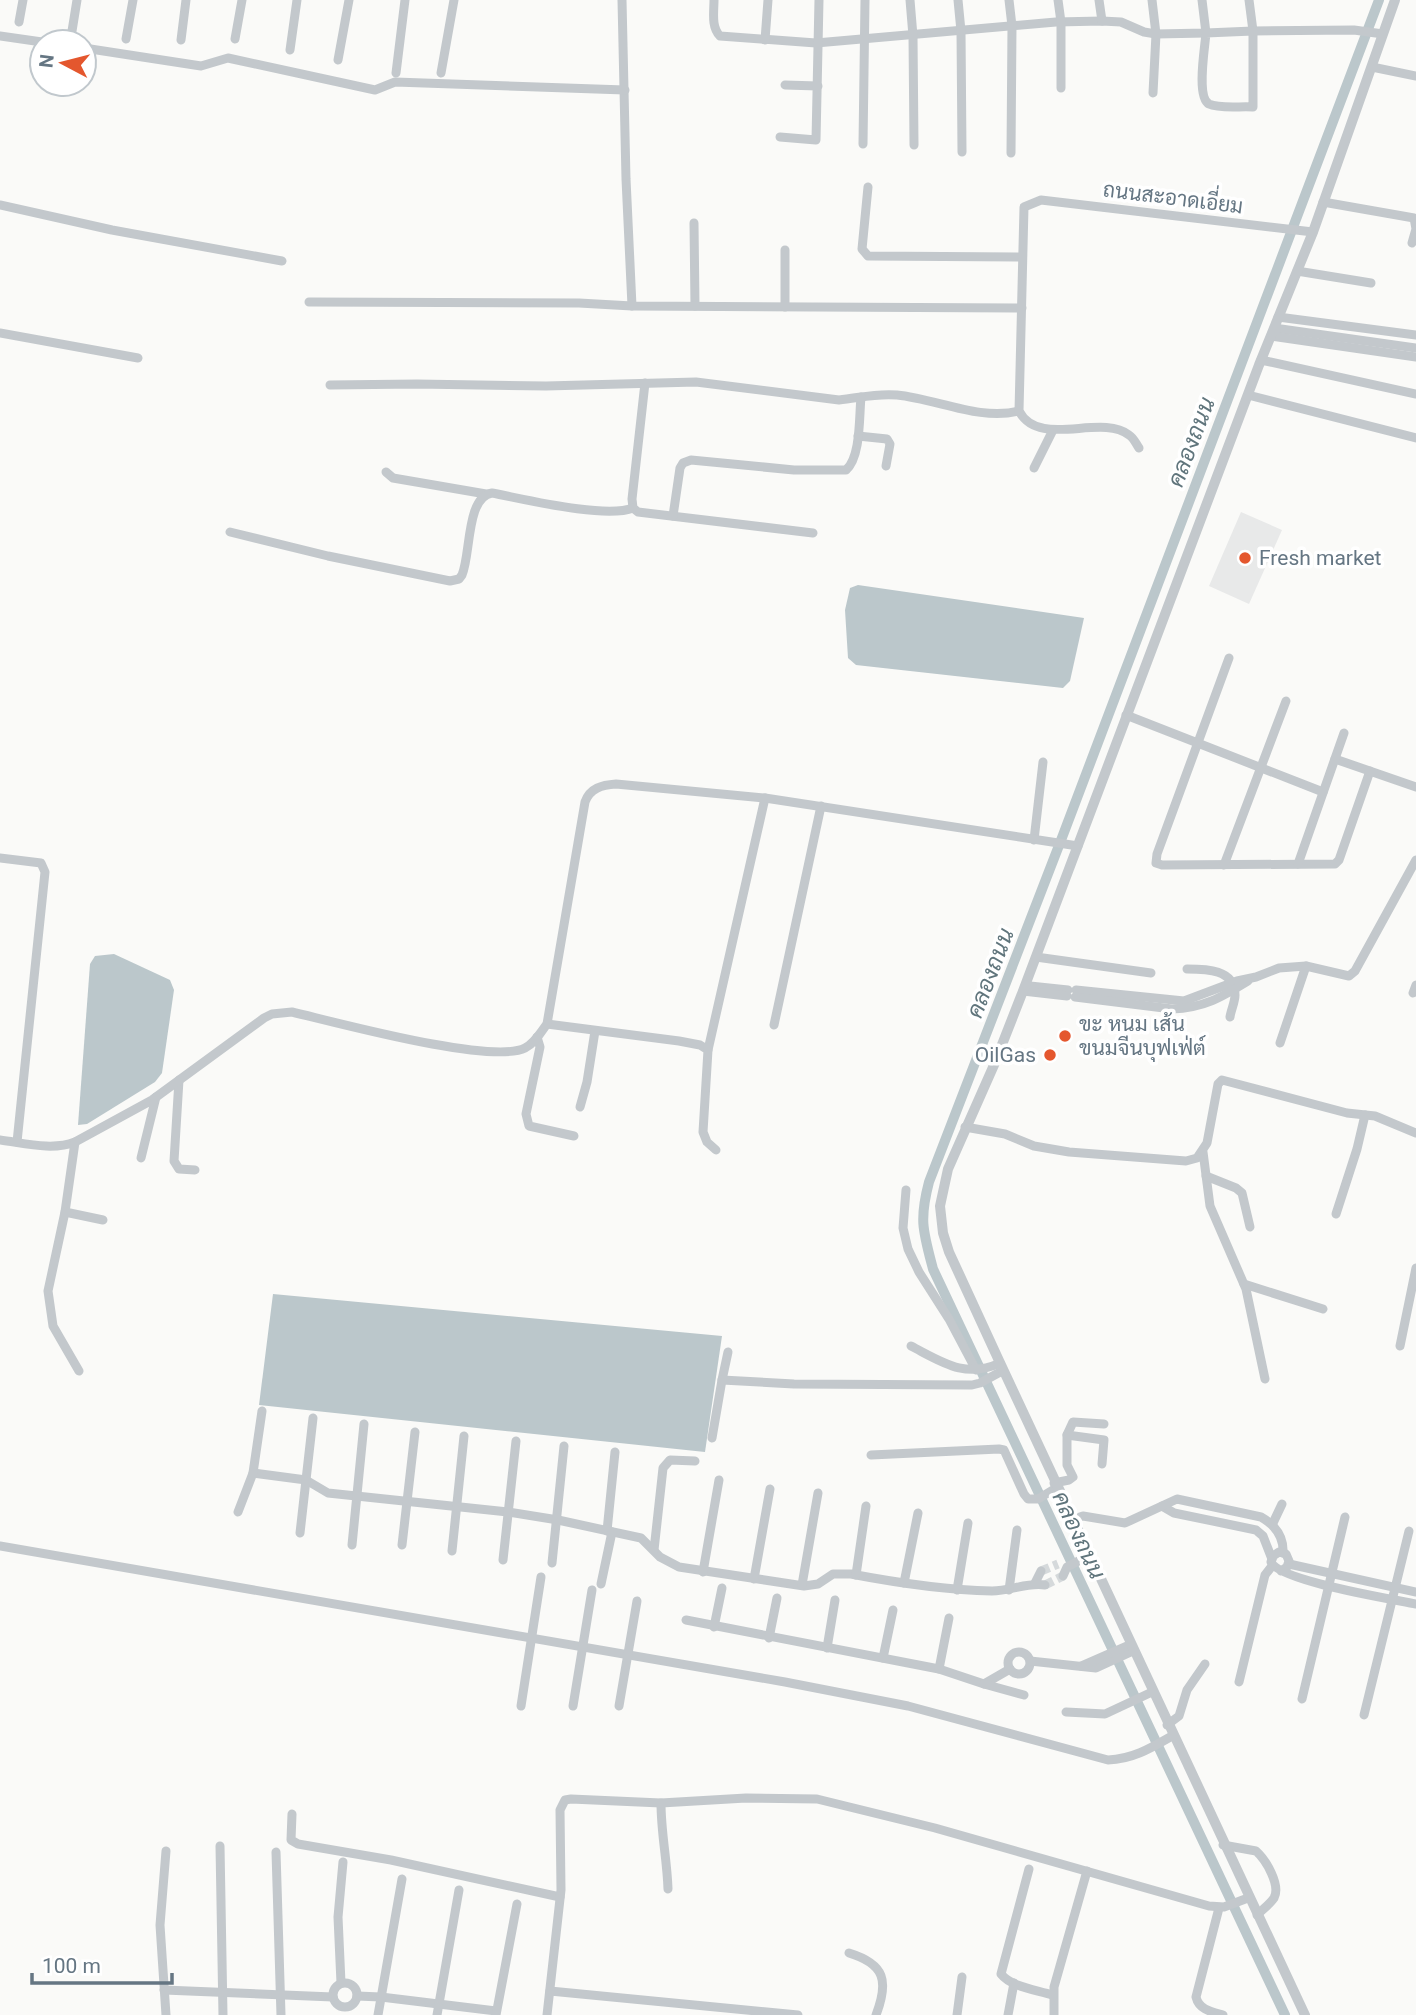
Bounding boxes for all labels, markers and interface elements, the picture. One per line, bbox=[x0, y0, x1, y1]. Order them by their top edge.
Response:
north arrow bbox=[28, 28, 98, 98]
text: N bbox=[34, 53, 59, 69]
street label: ถนนสะอาดเอี่ยม bbox=[1102, 170, 1245, 219]
water label: คลองถนน bbox=[1162, 393, 1221, 491]
place label: Fresh market bbox=[1259, 546, 1382, 570]
marker: Fresh market bbox=[1237, 550, 1253, 566]
water label: คลองถนน bbox=[961, 924, 1020, 1022]
place label: ขะ หนม เส้น ขนมจีนบุฟเฟ่ต์ bbox=[1079, 1012, 1206, 1062]
marker: ขะ หนม เส้น ขนมจีนบุฟเฟ่ต์ bbox=[1057, 1028, 1073, 1044]
place label: OilGas bbox=[975, 1043, 1036, 1067]
marker: OilGas bbox=[1042, 1047, 1058, 1063]
water label: คลองถนน bbox=[1046, 1487, 1111, 1584]
scale bar bbox=[32, 1941, 172, 1985]
text: 100 m bbox=[42, 1954, 101, 1978]

